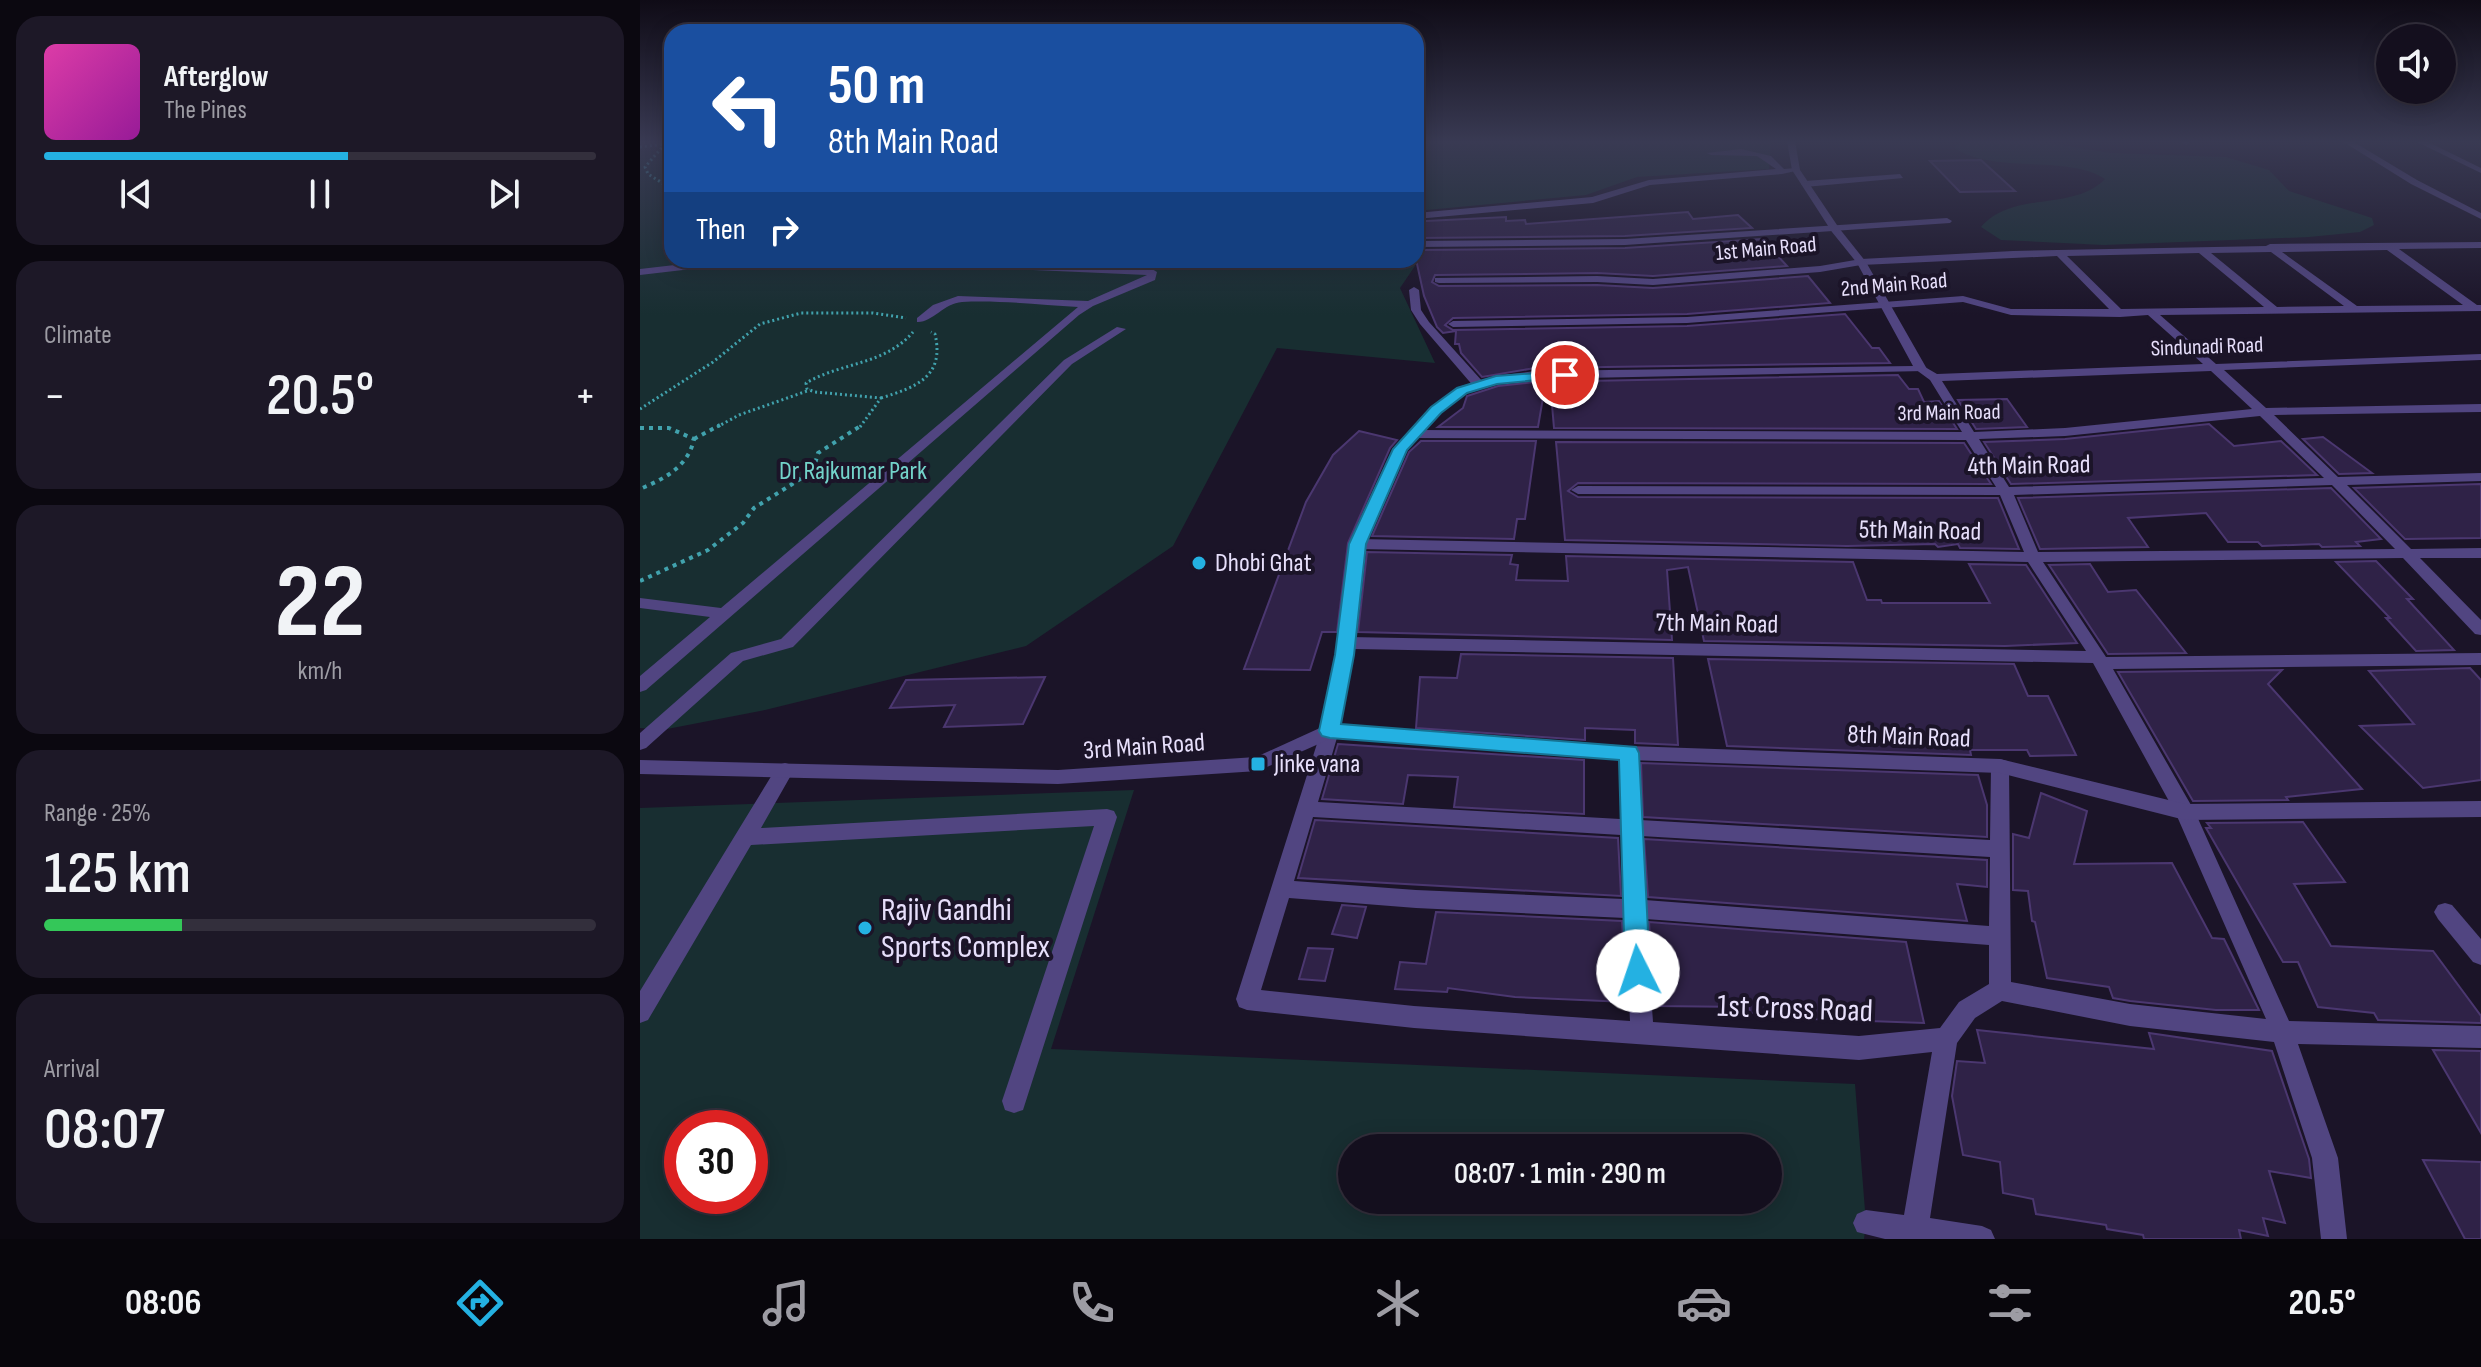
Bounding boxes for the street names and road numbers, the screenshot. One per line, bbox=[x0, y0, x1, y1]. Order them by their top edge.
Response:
street label: 1st Main Road bbox=[1715, 231, 1817, 267]
street label: 2nd Main Road bbox=[1840, 267, 1948, 303]
street label: Sindunadi Road bbox=[2150, 332, 2264, 362]
street label: 3rd Main Road bbox=[1897, 399, 2001, 427]
street label: 4th Main Road bbox=[1967, 449, 2091, 483]
street label: 5th Main Road bbox=[1858, 514, 1982, 548]
street label: 7th Main Road bbox=[1655, 607, 1779, 641]
street label: 8th Main Road bbox=[1847, 719, 1971, 755]
street label: 3rd Main Road bbox=[1082, 727, 1206, 767]
street label: 1st Cross Road bbox=[1716, 987, 1874, 1031]

